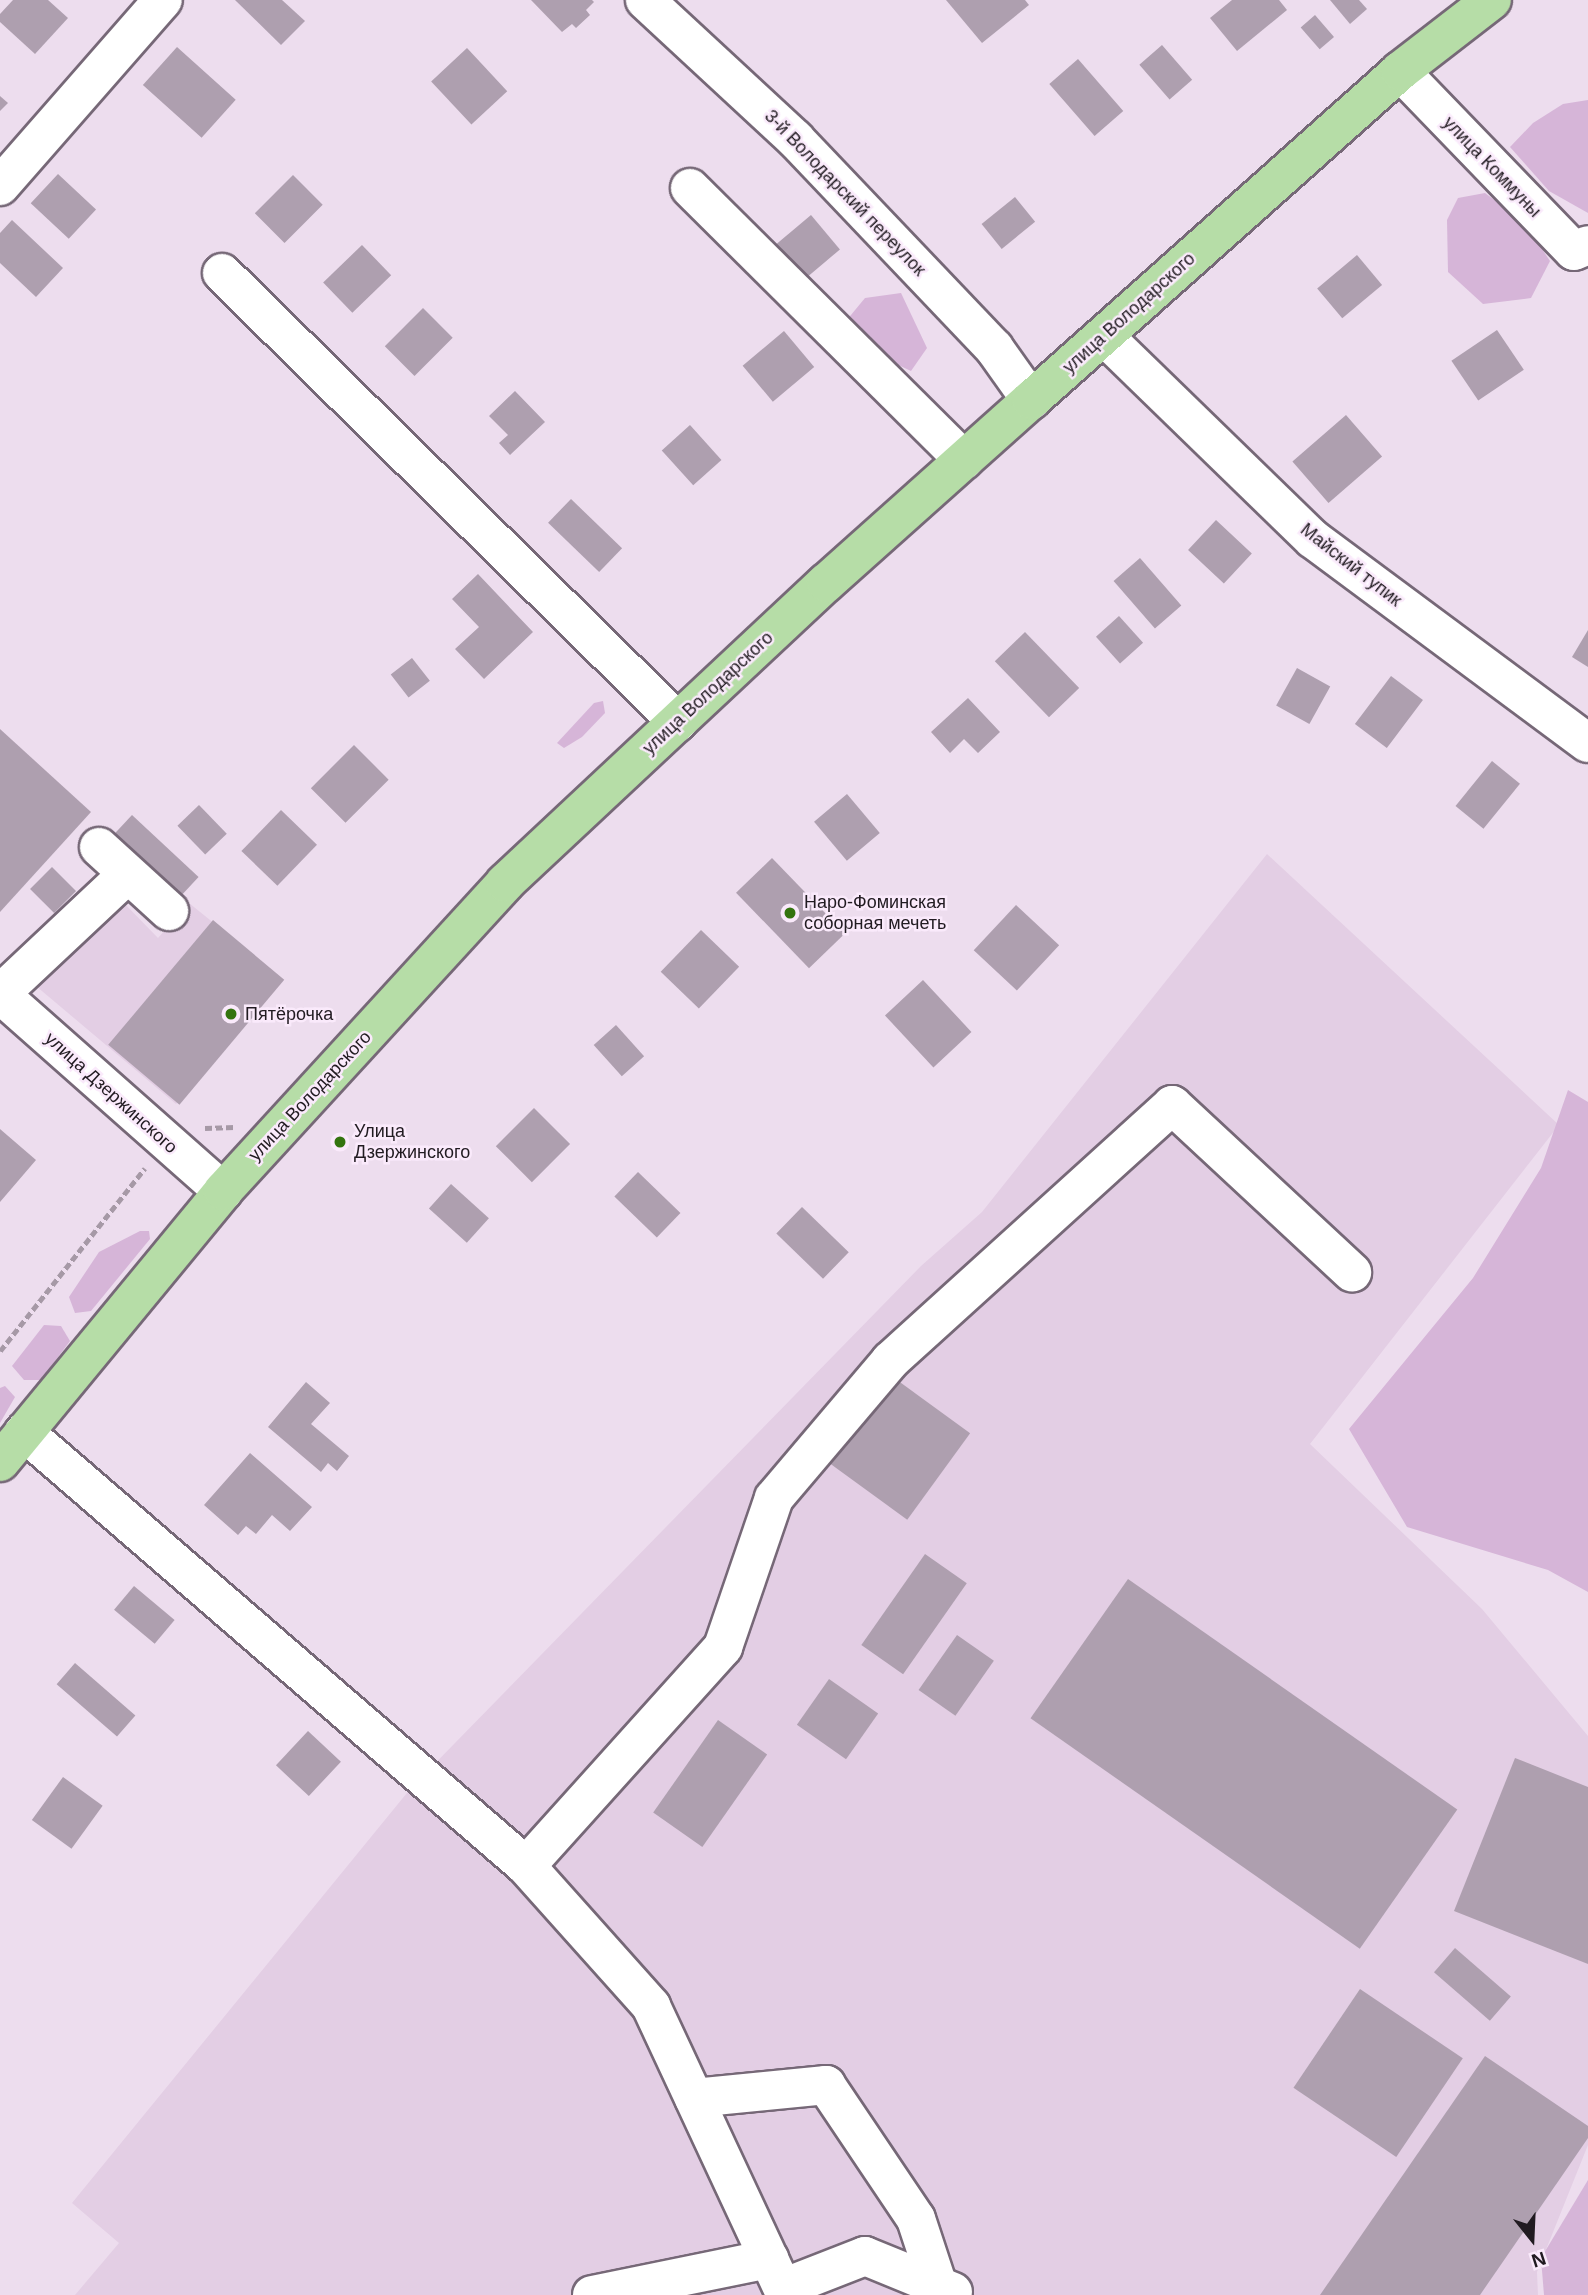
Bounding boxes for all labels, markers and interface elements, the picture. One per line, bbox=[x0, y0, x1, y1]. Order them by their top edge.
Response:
street label: 3-й Володарский переулок bbox=[760, 106, 930, 280]
street label: улица Коммуны bbox=[1438, 112, 1546, 222]
street label: улица Володарского bbox=[1059, 248, 1199, 378]
street label: Майский тупик bbox=[1296, 519, 1406, 611]
street label: улица Володарского bbox=[638, 627, 778, 759]
place label: Наро-Фоминская соборная мечеть bbox=[804, 892, 946, 934]
marker: Наро-Фоминская соборная мечеть bbox=[782, 905, 798, 921]
place label: Пятёрочка bbox=[245, 1003, 333, 1025]
marker: Пятёрочка bbox=[223, 1006, 239, 1022]
street label: улица Володарского bbox=[244, 1026, 376, 1166]
street label: улица Дзержинского bbox=[40, 1028, 182, 1158]
place label: Улица Дзержинского bbox=[354, 1121, 470, 1164]
marker: Улица Дзержинского bbox=[332, 1134, 348, 1150]
north arrow bbox=[1497, 2204, 1567, 2274]
text: N bbox=[1529, 2247, 1548, 2272]

